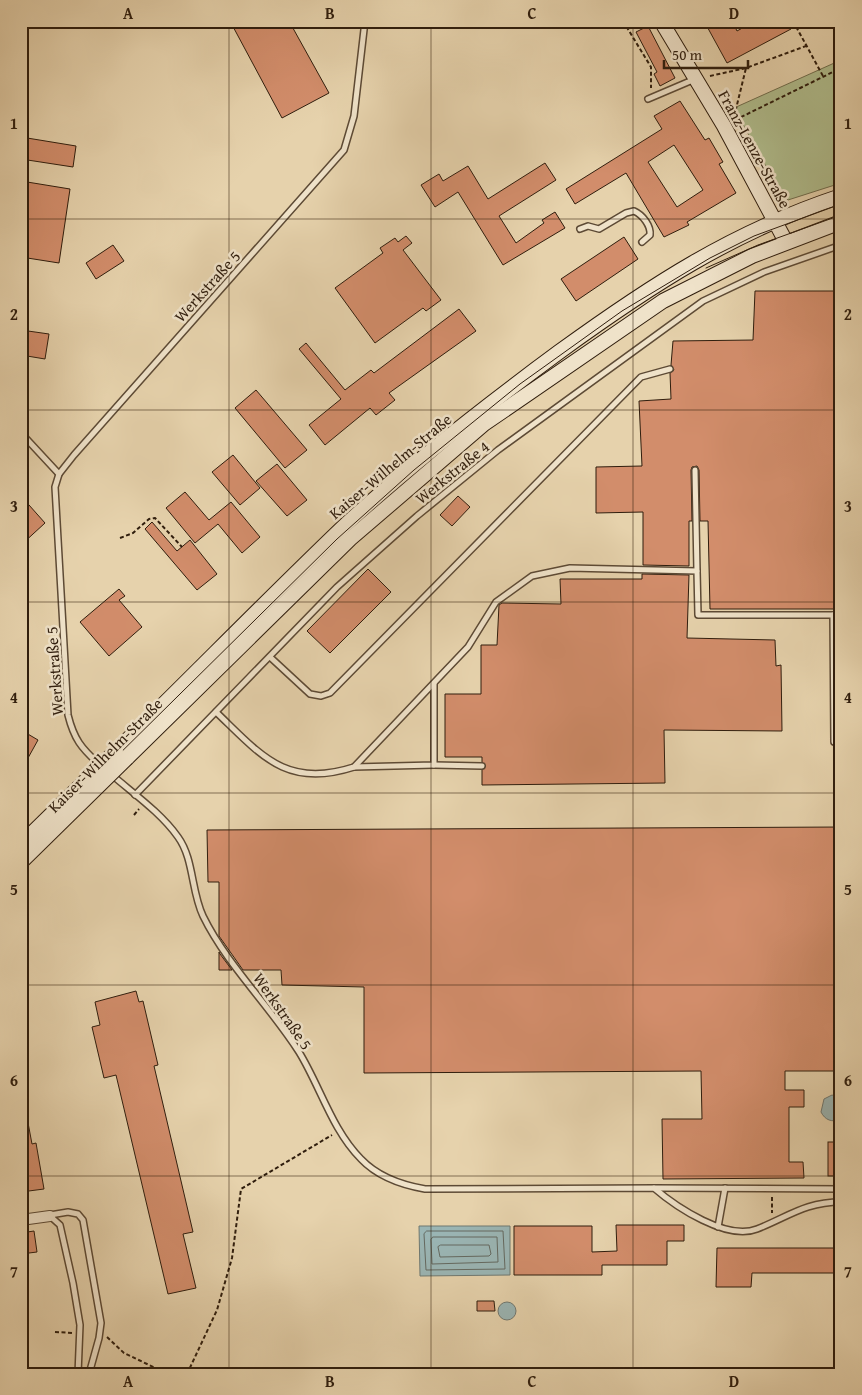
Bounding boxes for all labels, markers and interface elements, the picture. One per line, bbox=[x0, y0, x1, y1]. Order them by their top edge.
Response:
text: A bbox=[123, 1, 134, 25]
text: B bbox=[325, 1, 335, 25]
text: C bbox=[527, 1, 537, 25]
text: D bbox=[729, 1, 739, 25]
scale bar bbox=[664, 38, 748, 70]
text: 50 m bbox=[672, 44, 703, 65]
street label: Franz-Lenze-Straße bbox=[713, 85, 797, 213]
text: 1 bbox=[10, 111, 18, 135]
text: 1 bbox=[844, 111, 852, 135]
street label: Werkstraße 5 bbox=[168, 245, 246, 327]
text: 2 bbox=[10, 302, 18, 326]
text: 2 bbox=[844, 302, 852, 326]
street label: Kaiser-Wilhelm-Straße bbox=[323, 407, 457, 525]
street label: Werkstraße 4 bbox=[410, 434, 494, 509]
text: 3 bbox=[10, 494, 18, 518]
text: 3 bbox=[844, 494, 852, 518]
street label: Werkstraße 5 bbox=[39, 626, 69, 716]
text: 4 bbox=[10, 685, 18, 709]
text: 4 bbox=[844, 685, 852, 709]
street label: Kaiser-Wilhelm-Straße bbox=[42, 692, 168, 818]
text: 5 bbox=[10, 877, 18, 901]
text: 5 bbox=[844, 877, 852, 901]
street label: Werkstraße 5 bbox=[248, 968, 318, 1054]
text: 6 bbox=[10, 1068, 18, 1092]
text: 6 bbox=[844, 1068, 852, 1092]
text: 7 bbox=[10, 1259, 18, 1283]
text: 7 bbox=[844, 1259, 852, 1283]
text: A bbox=[123, 1369, 134, 1393]
text: B bbox=[325, 1369, 335, 1393]
text: C bbox=[527, 1369, 537, 1393]
text: D bbox=[729, 1369, 739, 1393]

